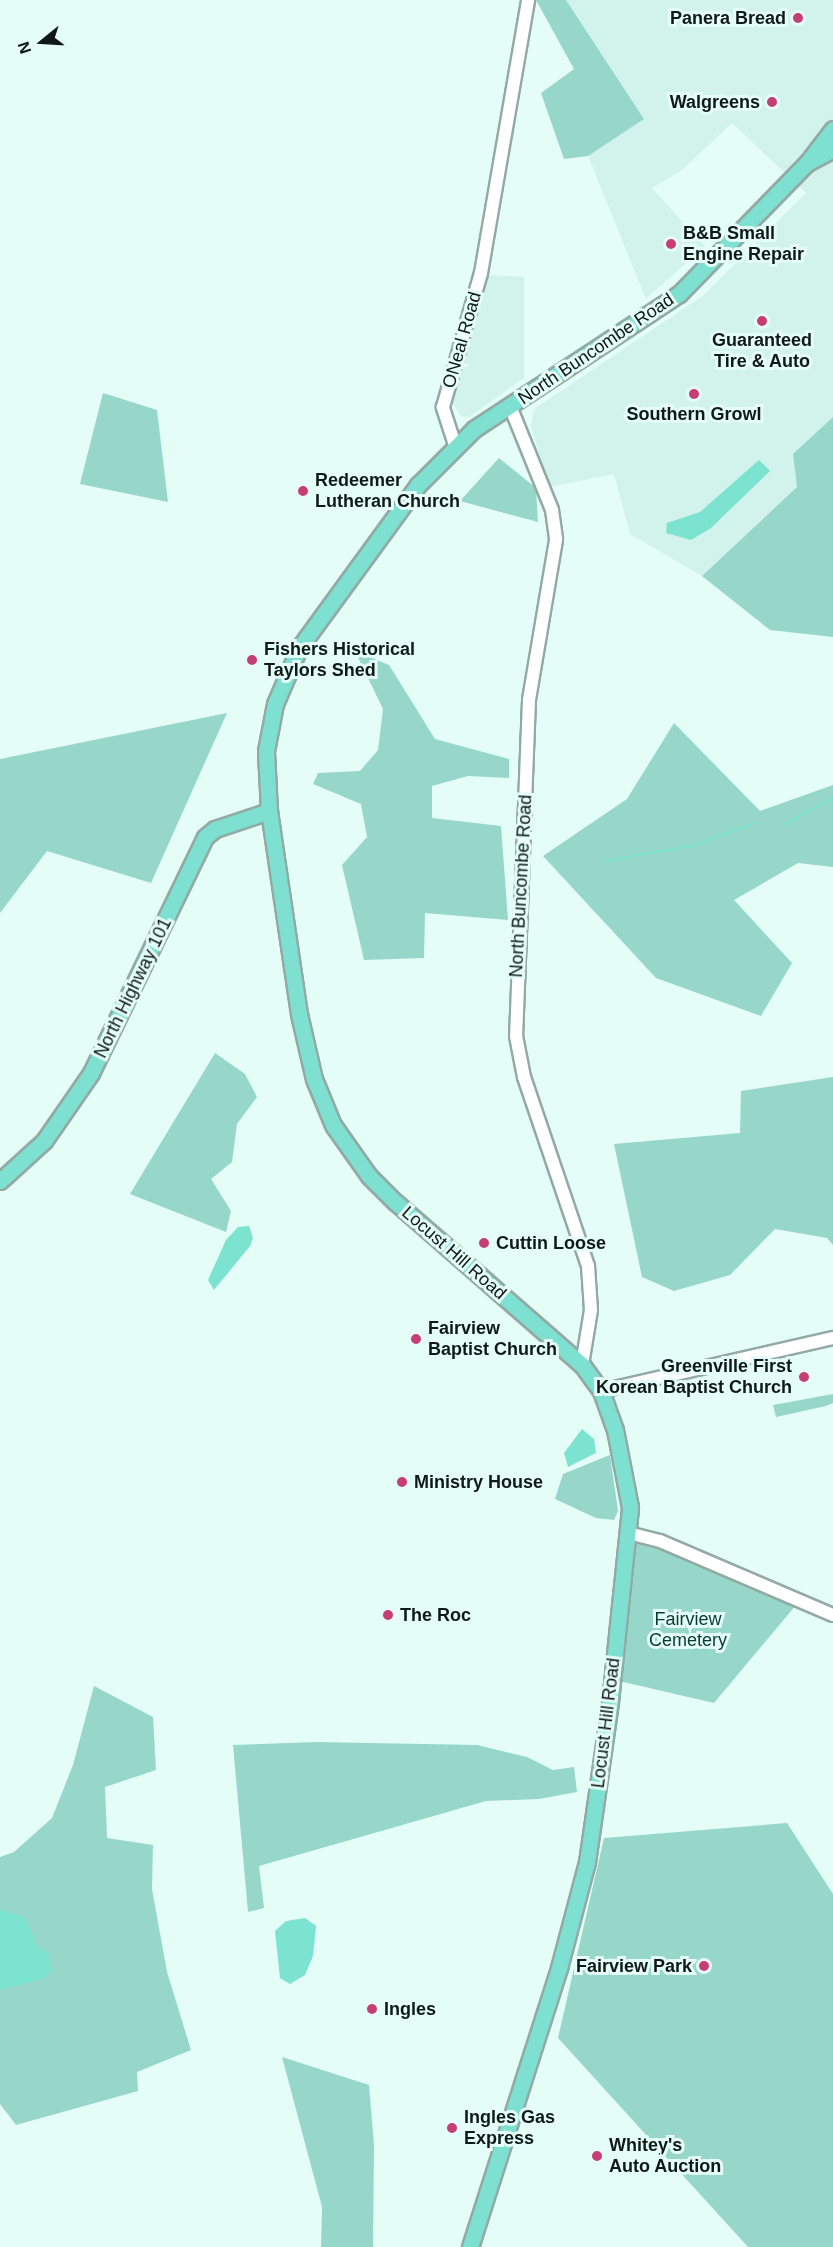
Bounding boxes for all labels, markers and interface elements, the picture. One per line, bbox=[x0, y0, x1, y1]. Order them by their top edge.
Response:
place label: Panera Bread bbox=[670, 7, 786, 29]
marker: Panera Bread bbox=[791, 11, 805, 25]
north arrow bbox=[12, 12, 72, 72]
text: N bbox=[15, 40, 34, 56]
place label: Walgreens bbox=[670, 91, 760, 113]
marker: Walgreens bbox=[765, 95, 779, 109]
place label: B&B Small Engine Repair bbox=[683, 223, 804, 266]
marker: B&B Small Engine Repair bbox=[664, 237, 678, 251]
street label: ONeal Road bbox=[438, 289, 486, 391]
street label: North Buncombe Road bbox=[514, 289, 678, 409]
marker: Guaranteed Tire & Auto bbox=[755, 314, 769, 328]
place label: Guaranteed Tire & Auto bbox=[712, 330, 812, 372]
marker: Southern Growl bbox=[687, 387, 701, 401]
place label: Southern Growl bbox=[626, 403, 762, 425]
place label: Redeemer Lutheran Church bbox=[315, 470, 460, 512]
marker: Redeemer Lutheran Church bbox=[296, 484, 310, 498]
place label: Fishers Historical Taylors Shed bbox=[264, 639, 415, 682]
marker: Fishers Historical Taylors Shed bbox=[245, 653, 259, 667]
street label: North Buncombe Road bbox=[505, 794, 537, 978]
street label: North Highway 101 bbox=[90, 914, 176, 1062]
street label: Locust Hill Road bbox=[397, 1202, 511, 1304]
place label: Cuttin Loose bbox=[496, 1232, 606, 1254]
marker: Cuttin Loose bbox=[477, 1236, 491, 1250]
place label: Fairview Baptist Church bbox=[428, 1318, 557, 1360]
marker: Fairview Baptist Church bbox=[409, 1332, 423, 1346]
place label: Greenville First Korean Baptist Church bbox=[596, 1356, 792, 1398]
marker: Greenville First Korean Baptist Church bbox=[797, 1370, 811, 1384]
place label: Ministry House bbox=[414, 1471, 543, 1493]
marker: Ministry House bbox=[395, 1475, 409, 1489]
place label: The Roc bbox=[400, 1604, 471, 1626]
marker: The Roc bbox=[381, 1608, 395, 1622]
park label: Fairview Cemetery bbox=[649, 1609, 727, 1652]
street label: Locust Hill Road bbox=[587, 1657, 625, 1789]
place label: Fairview Park bbox=[576, 1955, 692, 1977]
marker: Fairview Park bbox=[697, 1959, 711, 1973]
place label: Ingles bbox=[384, 1998, 436, 2020]
marker: Ingles bbox=[365, 2002, 379, 2016]
place label: Ingles Gas Express bbox=[464, 2107, 555, 2150]
marker: Ingles Gas Express bbox=[445, 2121, 459, 2135]
place label: Whitey's Auto Auction bbox=[609, 2135, 722, 2178]
marker: Whitey's Auto Auction bbox=[590, 2149, 604, 2163]

